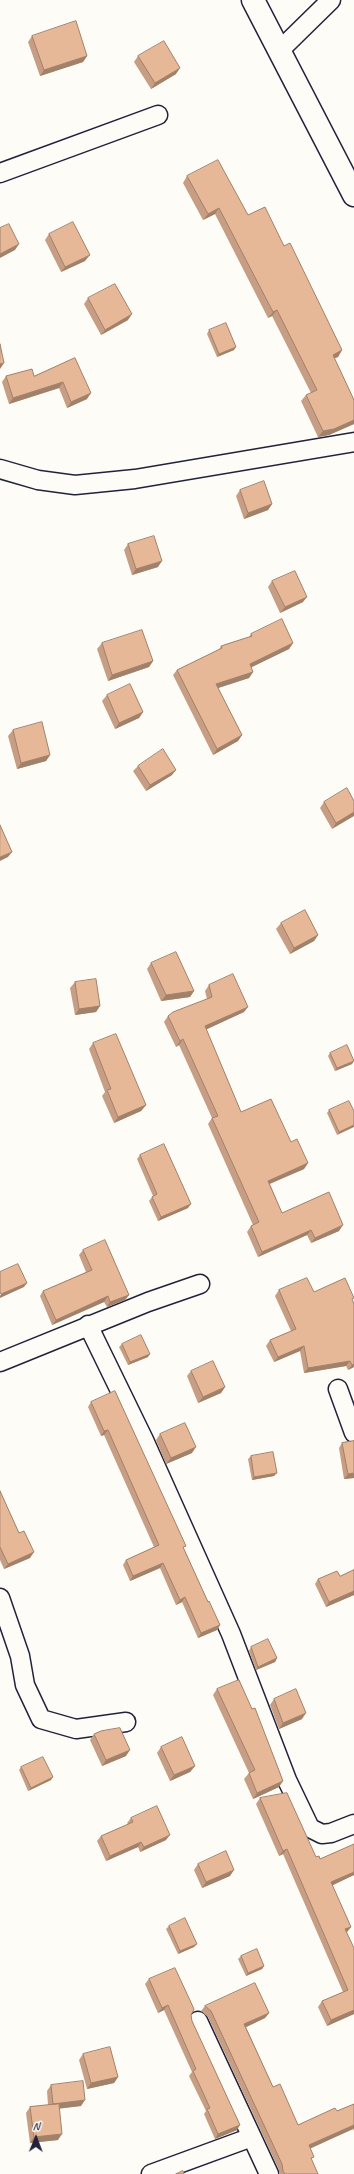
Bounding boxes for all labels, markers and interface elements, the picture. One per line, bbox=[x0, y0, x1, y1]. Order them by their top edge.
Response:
north arrow bbox=[16, 2118, 56, 2158]
text: N bbox=[33, 2119, 40, 2133]

